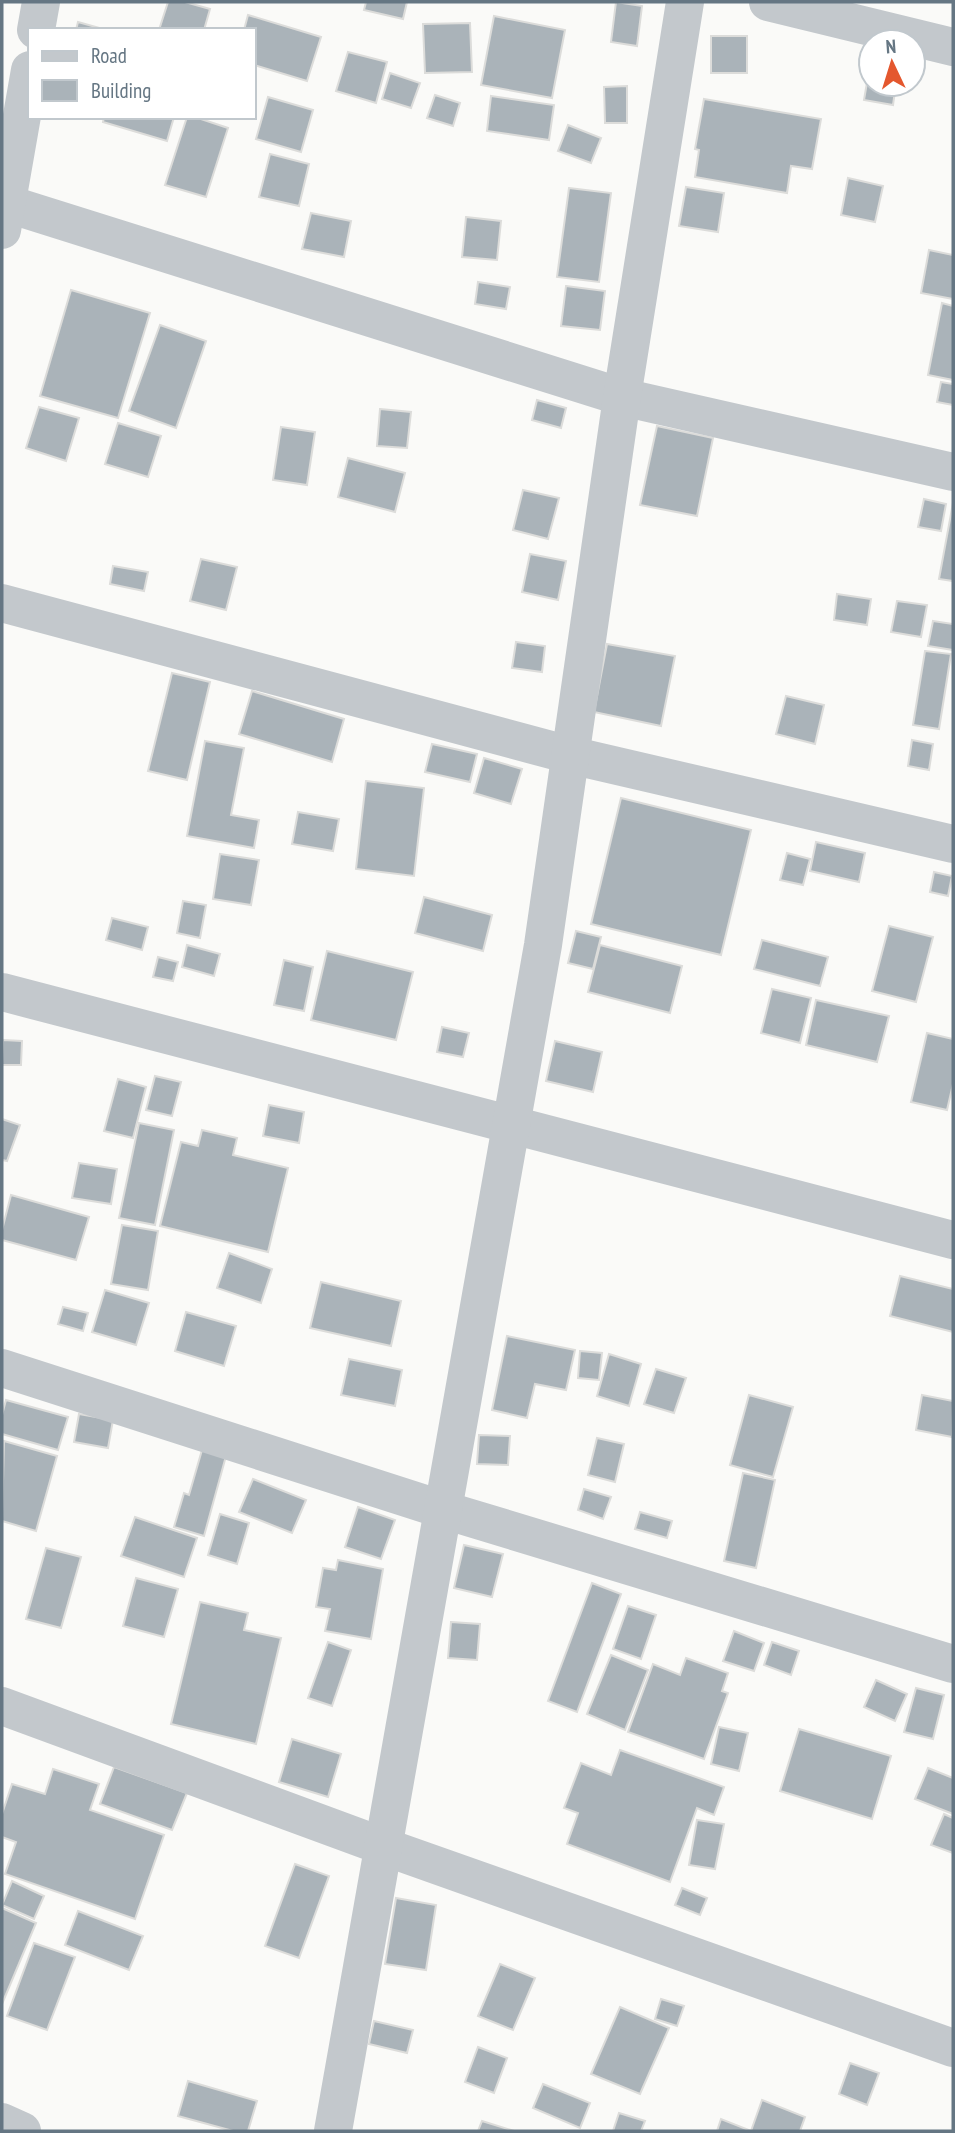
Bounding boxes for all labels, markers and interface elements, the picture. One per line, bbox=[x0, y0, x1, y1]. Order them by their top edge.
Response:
legend bbox=[28, 28, 256, 119]
north arrow bbox=[857, 28, 927, 98]
text: N bbox=[885, 34, 897, 58]
text: Road bbox=[91, 42, 127, 69]
text: Building bbox=[91, 77, 151, 104]

